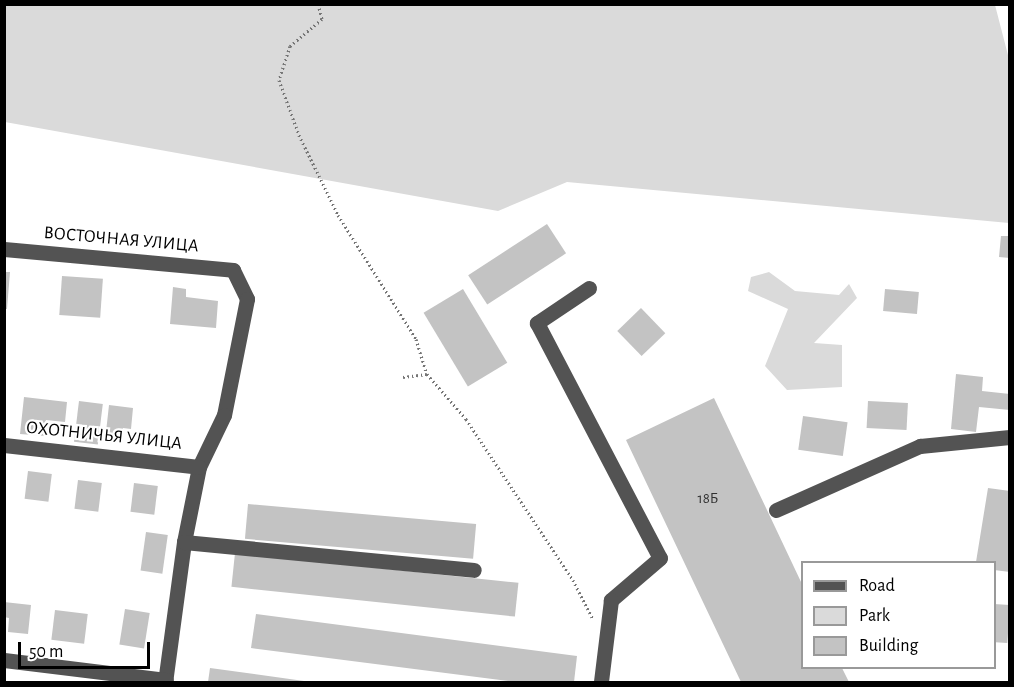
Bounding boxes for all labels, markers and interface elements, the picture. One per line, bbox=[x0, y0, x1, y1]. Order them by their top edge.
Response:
street label: ВОСТОЧНАЯ УЛИЦА bbox=[43, 222, 199, 258]
street label: ОХОТНИЧЬЯ УЛИЦА bbox=[25, 417, 183, 455]
house number: 18Б bbox=[698, 490, 718, 508]
legend bbox=[801, 561, 996, 669]
text: Road bbox=[859, 577, 895, 595]
text: Park bbox=[859, 607, 890, 625]
scale bar bbox=[21, 630, 153, 668]
text: Building bbox=[859, 637, 918, 655]
text: 50 m bbox=[29, 643, 63, 661]

